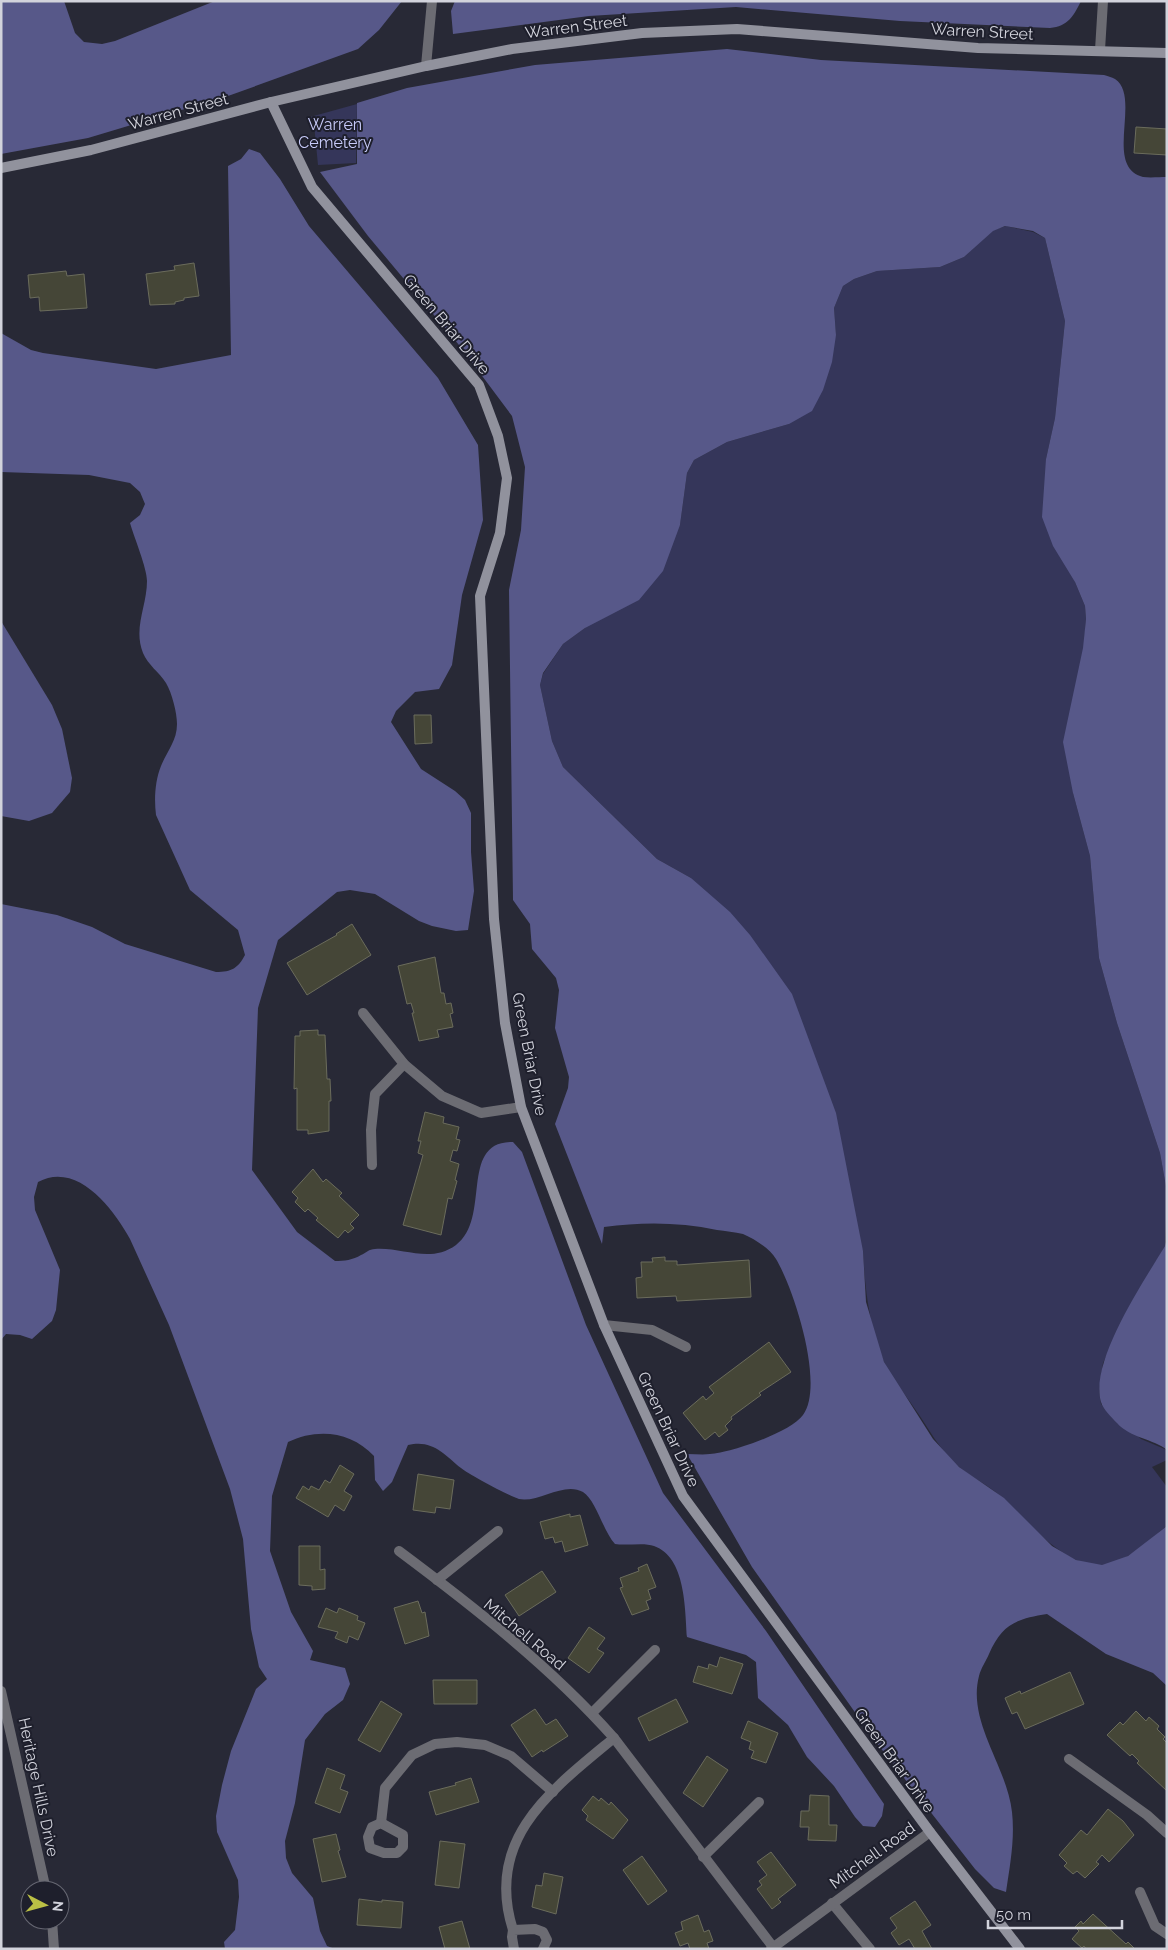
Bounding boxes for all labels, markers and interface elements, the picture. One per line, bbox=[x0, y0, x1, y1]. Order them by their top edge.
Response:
street label: Warren Street bbox=[524, 11, 629, 42]
street label: Warren Street bbox=[930, 19, 1034, 44]
street label: Warren Street bbox=[126, 89, 231, 134]
park label: Warren Cemetery bbox=[298, 115, 372, 152]
street label: Green Briar Drive bbox=[399, 270, 494, 378]
street label: Green Briar Drive bbox=[508, 991, 551, 1117]
street label: Green Briar Drive bbox=[634, 1369, 704, 1490]
street label: Mitchell Road bbox=[480, 1595, 569, 1674]
street label: Green Briar Drive bbox=[850, 1704, 939, 1816]
street label: Heritage Hills Drive bbox=[14, 1716, 63, 1858]
street label: Mitchell Road bbox=[826, 1818, 919, 1893]
north arrow bbox=[20, 1880, 70, 1930]
scale bar bbox=[988, 1898, 1122, 1930]
text: N bbox=[49, 1900, 66, 1913]
text: 50 m bbox=[996, 1906, 1031, 1924]

